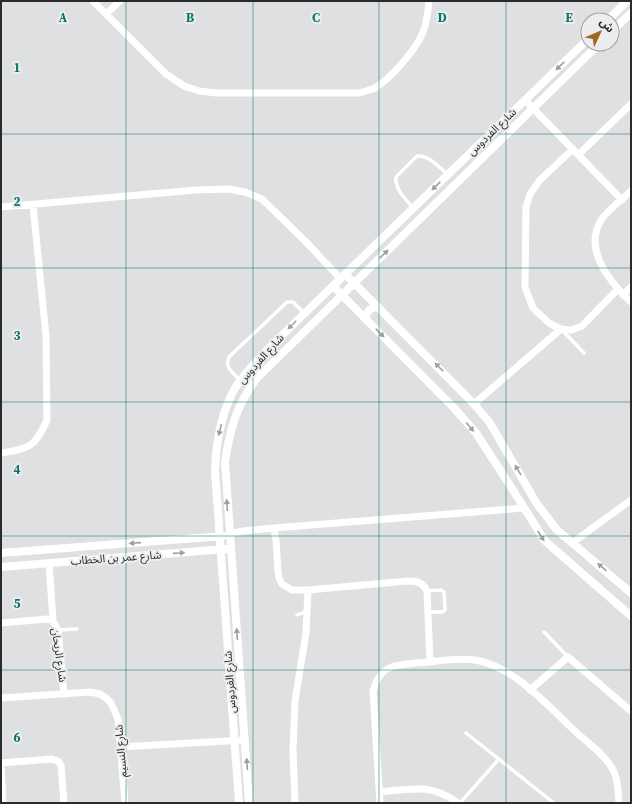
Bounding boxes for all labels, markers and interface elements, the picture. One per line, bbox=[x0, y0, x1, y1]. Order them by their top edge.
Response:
text: A bbox=[59, 9, 68, 26]
text: B bbox=[186, 9, 195, 26]
text: C bbox=[312, 9, 320, 26]
text: D bbox=[437, 9, 447, 26]
text: E bbox=[565, 9, 573, 26]
north arrow bbox=[580, 12, 620, 52]
text: ش bbox=[596, 15, 617, 36]
text: 1 bbox=[13, 59, 21, 76]
one-way arrow bbox=[555, 61, 565, 71]
street label: شارع الفردوس bbox=[464, 105, 520, 159]
one-way arrow bbox=[431, 181, 441, 191]
text: 2 bbox=[13, 193, 21, 210]
one-way arrow bbox=[379, 249, 389, 259]
one-way arrow bbox=[287, 320, 297, 330]
text: 3 bbox=[13, 327, 21, 344]
one-way arrow bbox=[375, 328, 385, 338]
street label: شارع الفردوس bbox=[235, 331, 288, 387]
one-way arrow bbox=[434, 363, 444, 372]
one-way arrow bbox=[466, 421, 475, 432]
one-way arrow bbox=[216, 424, 222, 436]
text: 4 bbox=[13, 461, 21, 478]
one-way arrow bbox=[514, 464, 521, 476]
one-way arrow bbox=[224, 499, 231, 511]
one-way arrow bbox=[537, 531, 545, 541]
one-way arrow bbox=[129, 539, 141, 546]
street label: شارع عمر بن الخطاب bbox=[70, 547, 162, 569]
one-way arrow bbox=[173, 549, 185, 556]
one-way arrow bbox=[597, 563, 607, 572]
text: 5 bbox=[13, 595, 21, 612]
street label: شارع الريحان bbox=[48, 627, 70, 683]
one-way arrow bbox=[234, 628, 241, 640]
street label: شارع الفردوس bbox=[220, 650, 240, 714]
street label: شارع النسيم bbox=[111, 724, 132, 778]
text: 6 bbox=[13, 729, 21, 746]
one-way arrow bbox=[243, 758, 250, 770]

